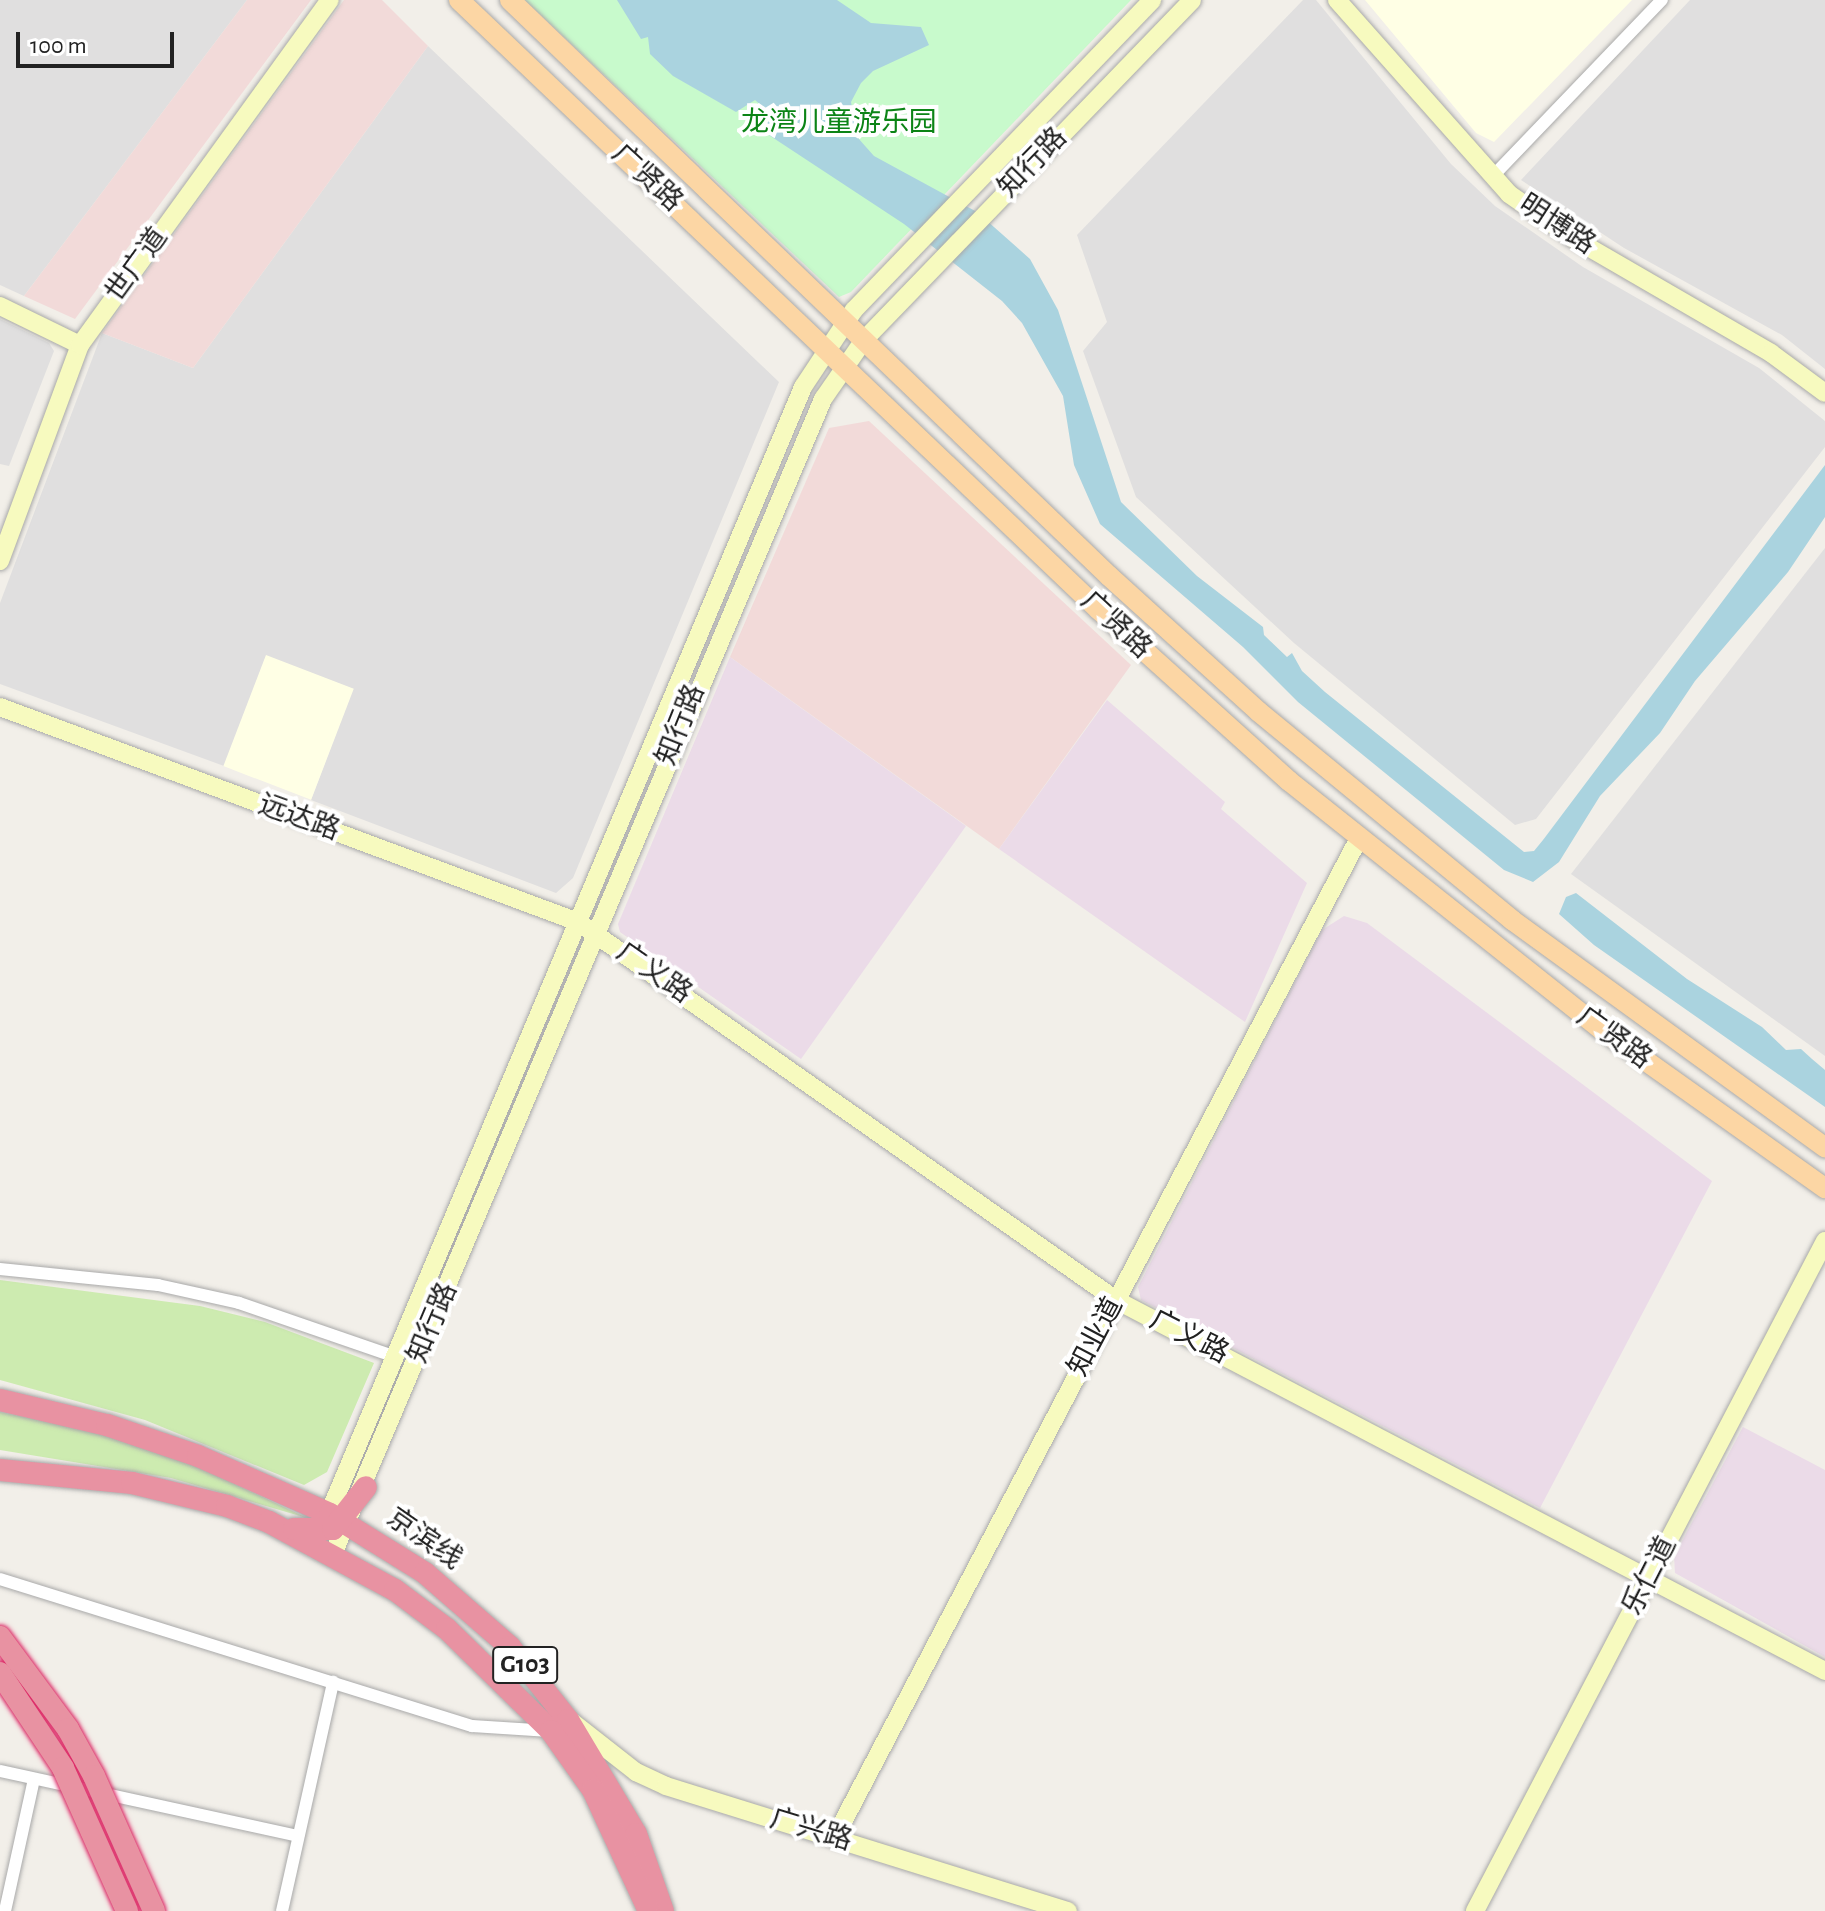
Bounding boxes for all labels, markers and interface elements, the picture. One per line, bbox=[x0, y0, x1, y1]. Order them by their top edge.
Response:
scale bar bbox=[20, 16, 178, 66]
text: 100 m bbox=[30, 34, 87, 58]
park label: 龙湾儿童游乐园 bbox=[741, 106, 937, 140]
street label: 知行路 bbox=[992, 121, 1074, 205]
street label: 广贤路 bbox=[605, 137, 689, 219]
street label: 明博路 bbox=[1513, 188, 1601, 262]
street label: 世广道 bbox=[99, 221, 175, 309]
street label: 广贤路 bbox=[1074, 584, 1158, 666]
street label: 知行路 bbox=[650, 680, 712, 770]
street label: 远达路 bbox=[254, 788, 344, 848]
street label: 广义路 bbox=[610, 935, 698, 1011]
street label: 广贤路 bbox=[1570, 1000, 1658, 1076]
street label: 知行路 bbox=[401, 1278, 465, 1368]
street label: 知业道 bbox=[1061, 1292, 1131, 1382]
street label: 广义路 bbox=[1144, 1303, 1234, 1371]
street label: 京滨线 bbox=[380, 1501, 468, 1577]
street label: 乐仁道 bbox=[1616, 1531, 1684, 1621]
road number: G103 bbox=[491, 1643, 559, 1687]
street label: 广兴路 bbox=[766, 1802, 856, 1858]

